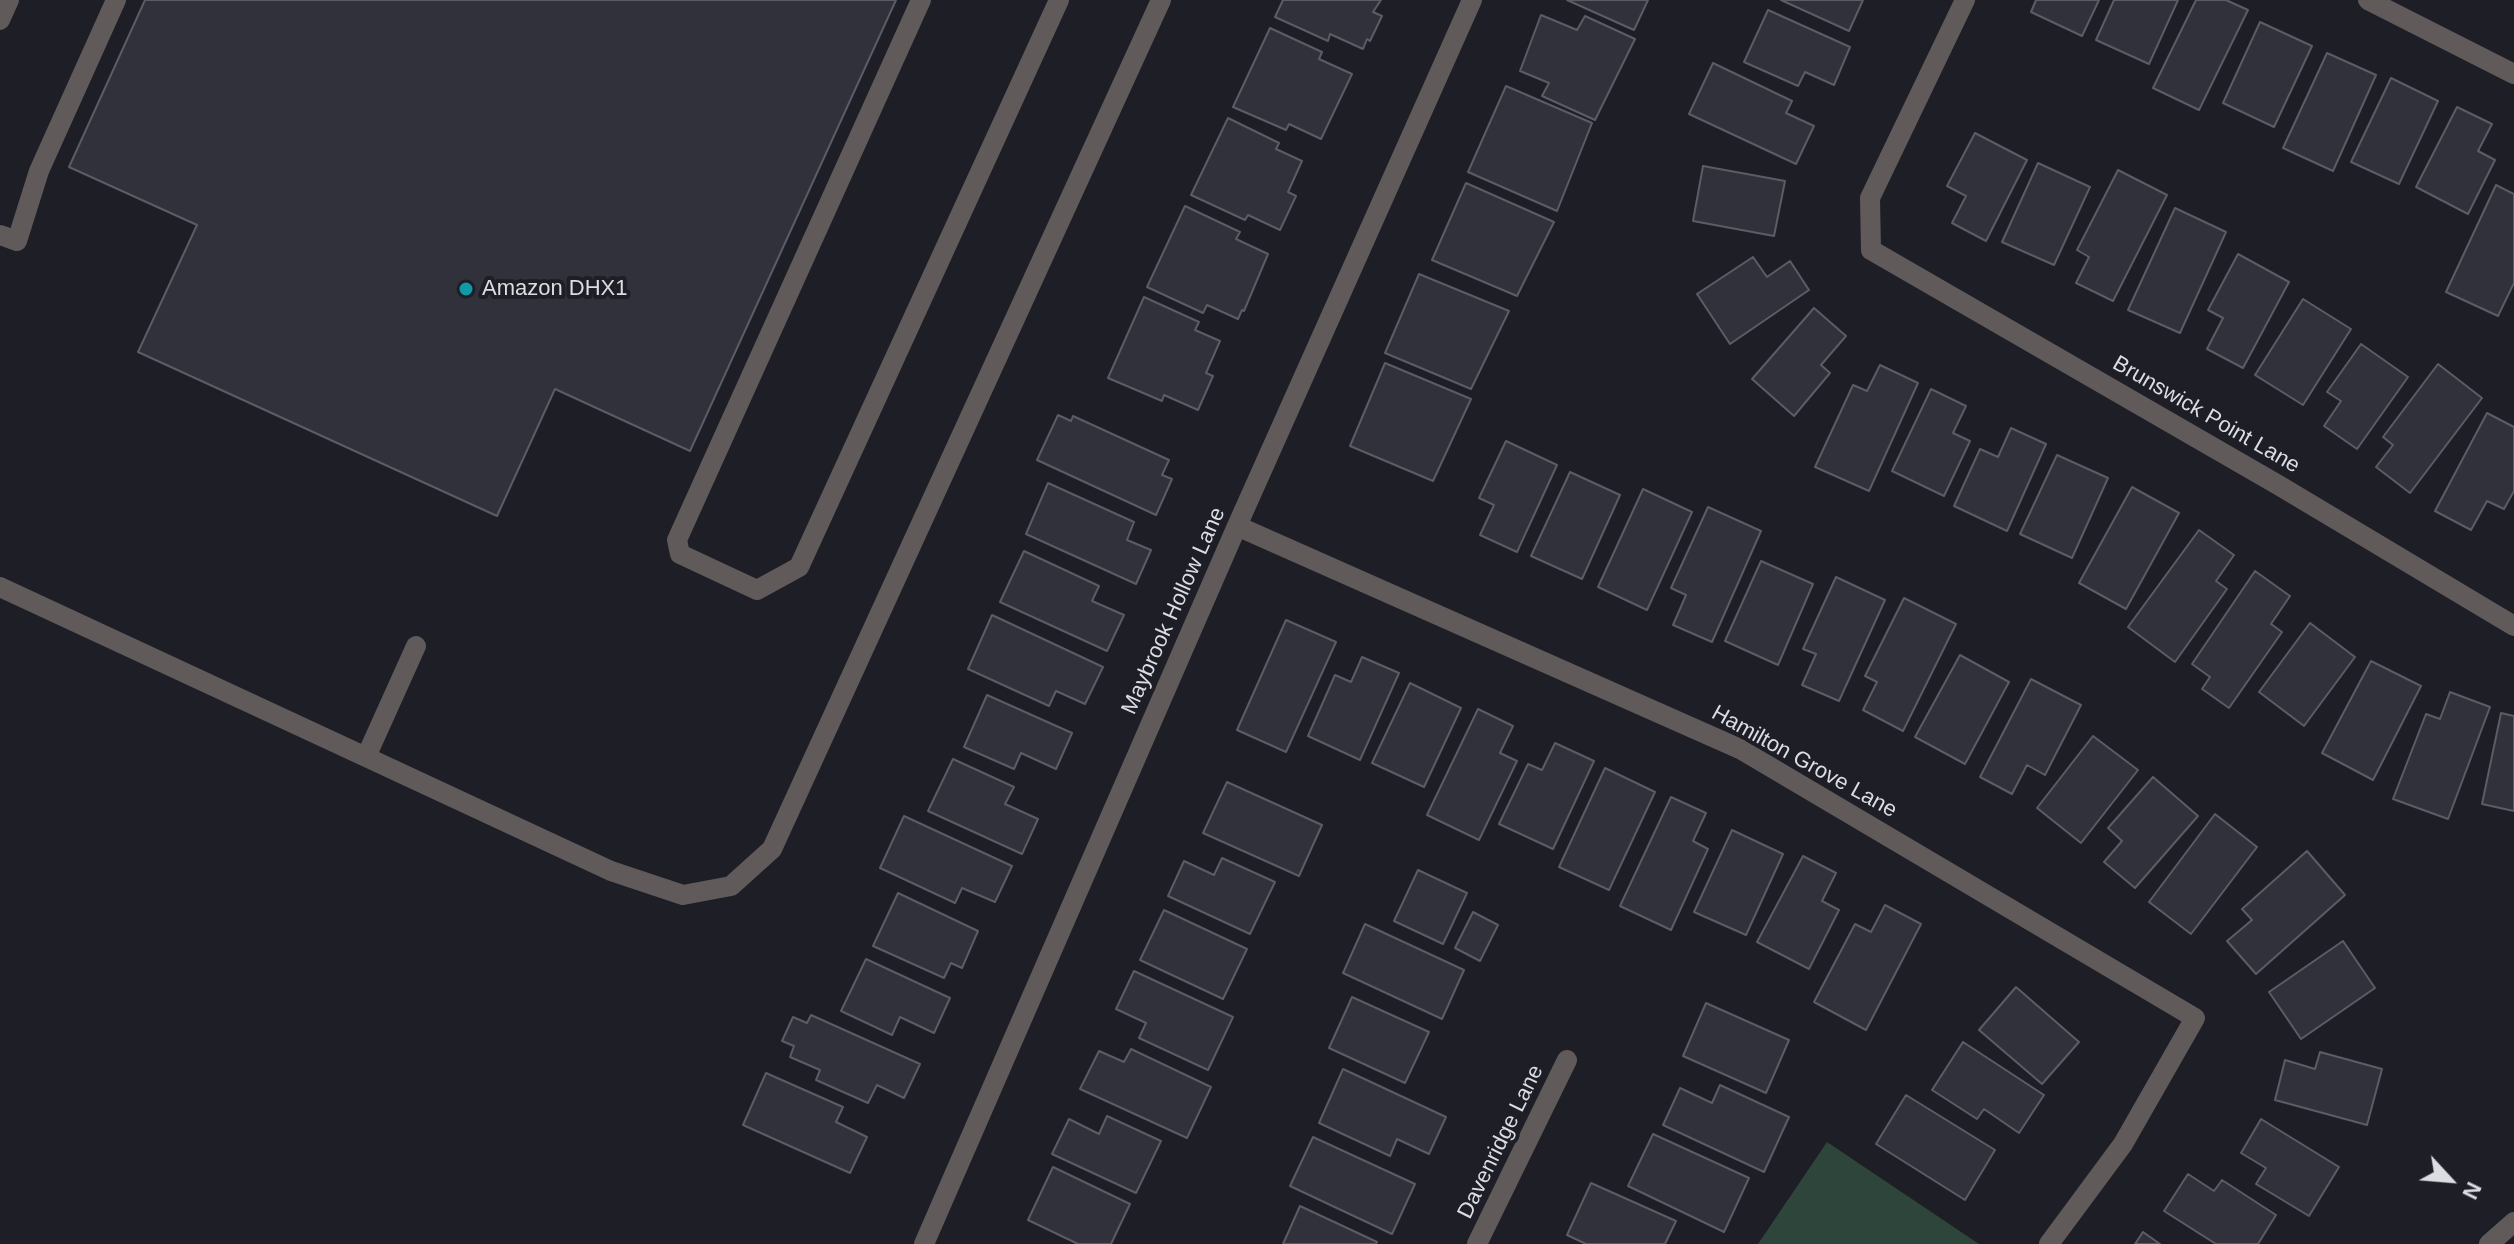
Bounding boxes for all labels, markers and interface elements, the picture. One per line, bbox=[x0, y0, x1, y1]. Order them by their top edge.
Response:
place label: Amazon DHX1 bbox=[482, 276, 628, 302]
marker: Amazon DHX1 bbox=[457, 280, 475, 298]
street label: Brunswick Point Lane bbox=[2108, 351, 2304, 479]
street label: Maybrook Hollow Lane bbox=[1116, 503, 1232, 719]
street label: Hamilton Grove Lane bbox=[1707, 700, 1901, 824]
street label: Davenridge Lane bbox=[1452, 1061, 1550, 1223]
north arrow bbox=[2410, 1140, 2490, 1220]
text: N bbox=[2457, 1178, 2487, 1203]

